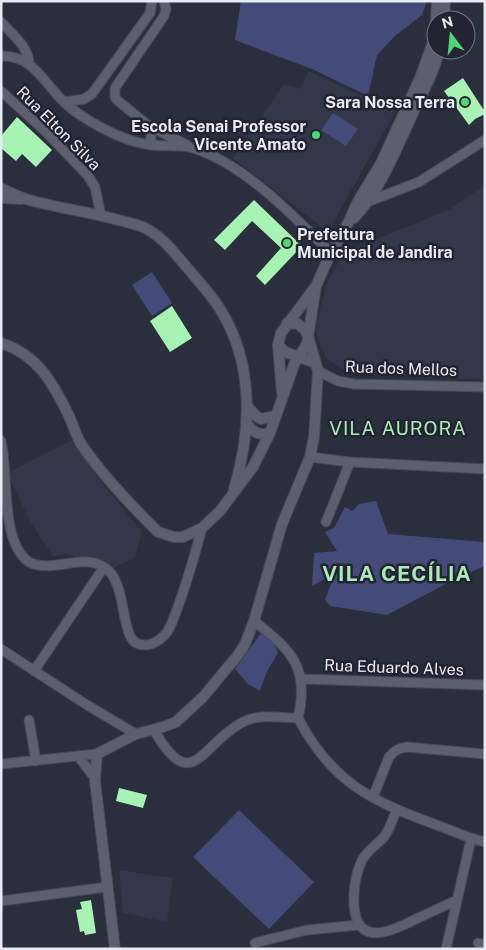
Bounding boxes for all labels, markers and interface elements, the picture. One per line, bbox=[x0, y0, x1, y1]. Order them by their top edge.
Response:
north arrow bbox=[426, 10, 476, 60]
text: N bbox=[440, 13, 455, 32]
street label: Rua Elton Silva bbox=[13, 82, 105, 174]
place label: Sara Nossa Terra bbox=[325, 93, 455, 112]
marker: Sara Nossa Terra bbox=[459, 96, 471, 108]
place label: Escola Senai Professor Vicente Amato bbox=[131, 117, 306, 154]
marker: Escola Senai Professor Vicente Amato bbox=[310, 129, 322, 141]
place label: Prefeitura Municipal de Jandira bbox=[297, 225, 453, 262]
marker: Prefeitura Municipal de Jandira bbox=[281, 237, 293, 249]
street label: Rua dos Mellos bbox=[345, 357, 457, 380]
district label: VILA AURORA bbox=[329, 417, 467, 439]
district label: VILA CECÍLIA bbox=[322, 561, 472, 586]
street label: Rua Eduardo Alves bbox=[324, 656, 464, 679]

